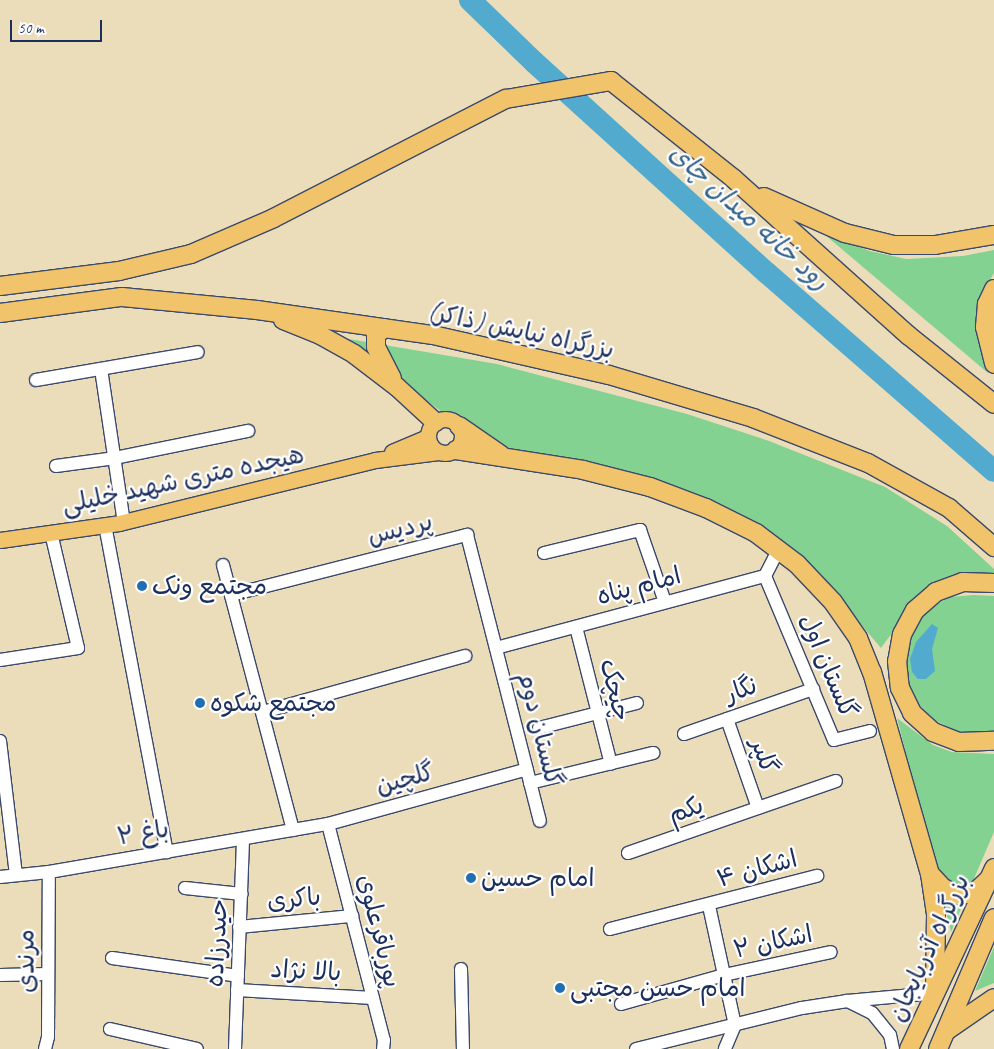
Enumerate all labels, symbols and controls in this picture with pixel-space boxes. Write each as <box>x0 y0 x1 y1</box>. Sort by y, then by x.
scale bar <box>12 10 105 42</box>
text: 50 m <box>18 19 44 38</box>
water label: رود خانه میدان چای <box>663 137 835 297</box>
street label: بزرگراه نیایش (ذاکر) <box>425 297 617 365</box>
street label: هیجده متری شهید خلیلی <box>59 440 307 520</box>
street label: پردیس <box>364 506 436 552</box>
street label: امام پناه <box>594 560 684 612</box>
place label: مجتمع ونک <box>152 571 267 601</box>
marker: مجتمع ونک <box>136 580 148 592</box>
street label: گلستان اول <box>793 609 863 723</box>
street label: چیچک <box>593 656 637 724</box>
street label: گلستان دوم <box>511 669 569 789</box>
street label: نگار <box>721 671 761 709</box>
place label: مجتمع شکوه <box>210 688 337 718</box>
marker: مجتمع شکوه <box>194 697 206 709</box>
street label: گلپر <box>744 734 784 778</box>
street label: گلچین <box>373 757 437 801</box>
street label: یکم <box>664 790 708 830</box>
street label: باغ ۲ <box>115 814 171 852</box>
street label: اشکان ۴ <box>713 844 801 894</box>
place label: امام حسین <box>481 863 595 893</box>
street label: بزرگراه آذربایجان <box>882 870 976 1026</box>
street label: پورباقرعلوی <box>350 871 408 991</box>
marker: امام حسین <box>465 872 477 884</box>
street label: باکری <box>266 882 322 916</box>
street label: حیدرزاده <box>200 898 234 988</box>
street label: اشکان ۲ <box>731 919 815 965</box>
street label: مرندی <box>11 929 41 993</box>
street label: بالا نژاد <box>270 954 342 988</box>
place label: امام حسن مجتبی <box>570 973 746 1003</box>
marker: امام حسن مجتبی <box>554 982 566 994</box>

